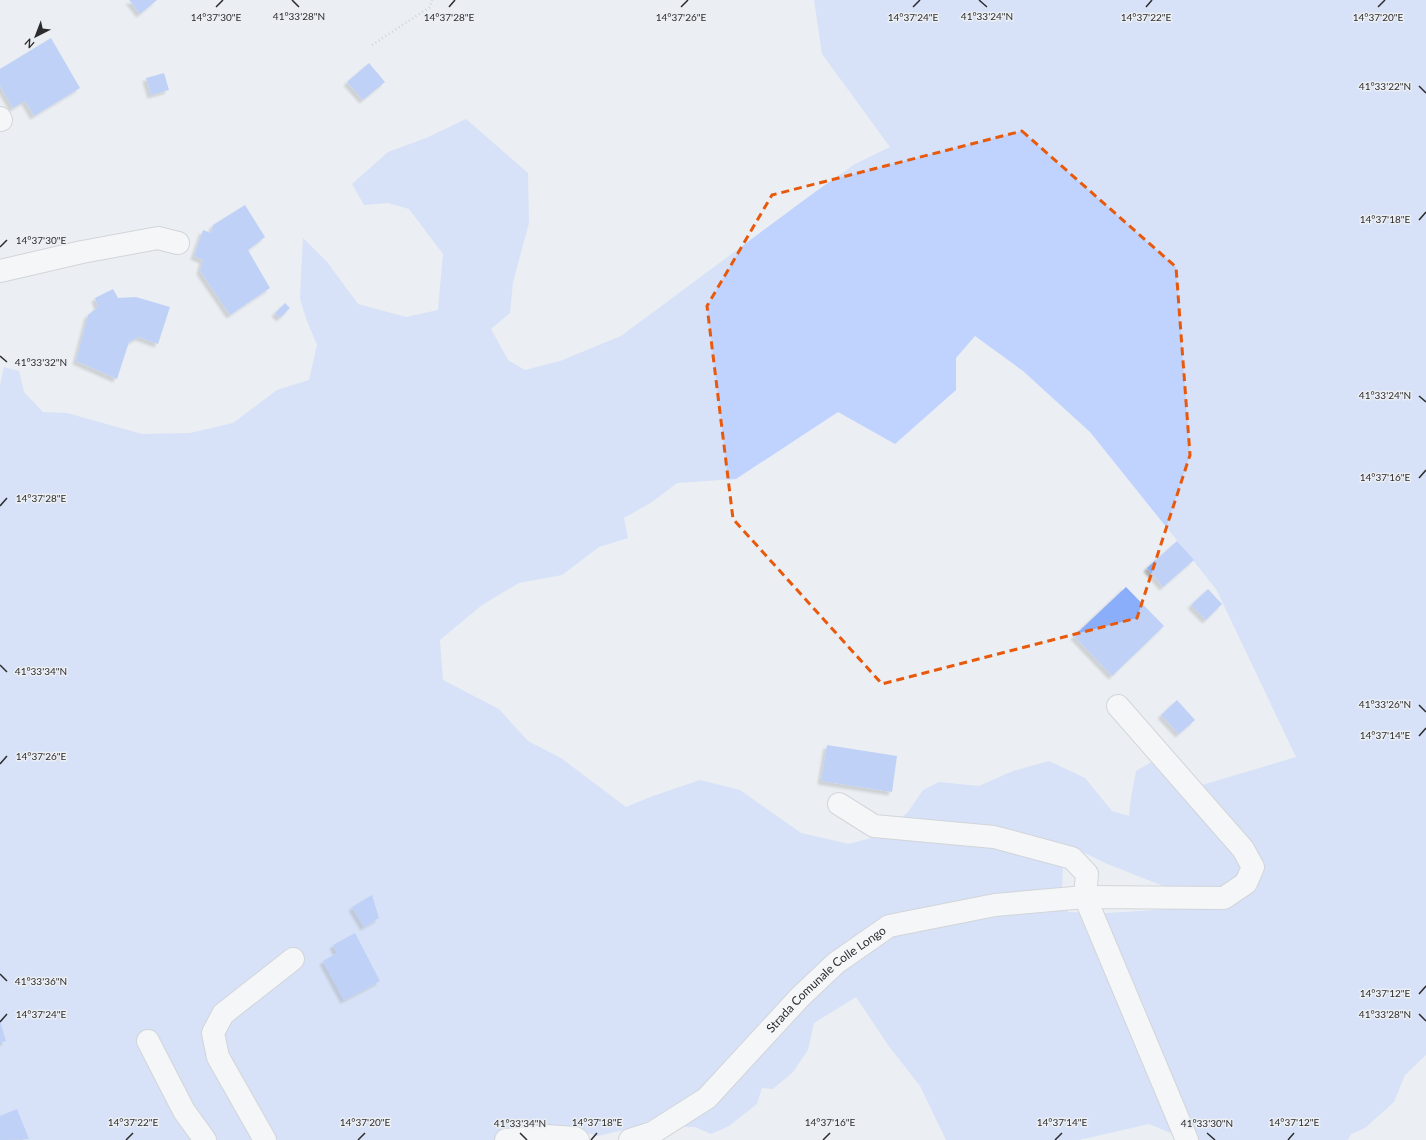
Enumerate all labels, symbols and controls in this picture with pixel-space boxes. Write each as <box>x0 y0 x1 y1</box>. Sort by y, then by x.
text: 41°33'28"N <box>273 10 325 22</box>
text: 41°33'24"N <box>961 10 1013 22</box>
text: 14°37'30"E <box>191 11 241 23</box>
text: 14°37'28"E <box>424 11 474 23</box>
text: 14°37'26"E <box>656 11 706 23</box>
text: 14°37'24"E <box>888 11 938 23</box>
text: 14°37'22"E <box>1121 11 1171 23</box>
text: 14°37'20"E <box>1353 11 1403 23</box>
north arrow <box>16 16 56 56</box>
text: N <box>21 36 36 51</box>
text: 41°33'22"N <box>1359 80 1411 92</box>
text: 14°37'18"E <box>1360 213 1410 225</box>
text: 14°37'30"E <box>16 234 66 246</box>
text: 41°33'32"N <box>15 356 67 368</box>
text: 41°33'24"N <box>1359 389 1411 401</box>
text: 14°37'16"E <box>1360 471 1410 483</box>
text: 14°37'28"E <box>16 492 66 504</box>
text: 41°33'34"N <box>15 665 67 677</box>
text: 41°33'26"N <box>1359 698 1411 710</box>
text: 14°37'14"E <box>1360 729 1410 741</box>
text: 14°37'26"E <box>16 750 66 762</box>
street label: Strada Comunale Colle Longo <box>763 922 889 1036</box>
text: 41°33'36"N <box>15 975 67 987</box>
text: 14°37'12"E <box>1360 987 1410 999</box>
text: 14°37'24"E <box>16 1008 66 1020</box>
text: 41°33'28"N <box>1359 1008 1411 1020</box>
text: 14°37'22"E <box>108 1116 158 1128</box>
text: 14°37'20"E <box>340 1116 390 1128</box>
text: 14°37'18"E <box>572 1116 622 1128</box>
text: 14°37'16"E <box>805 1116 855 1128</box>
text: 14°37'14"E <box>1037 1116 1087 1128</box>
text: 14°37'12"E <box>1269 1116 1319 1128</box>
text: 41°33'34"N <box>494 1117 546 1129</box>
text: 41°33'30"N <box>1181 1117 1233 1129</box>

